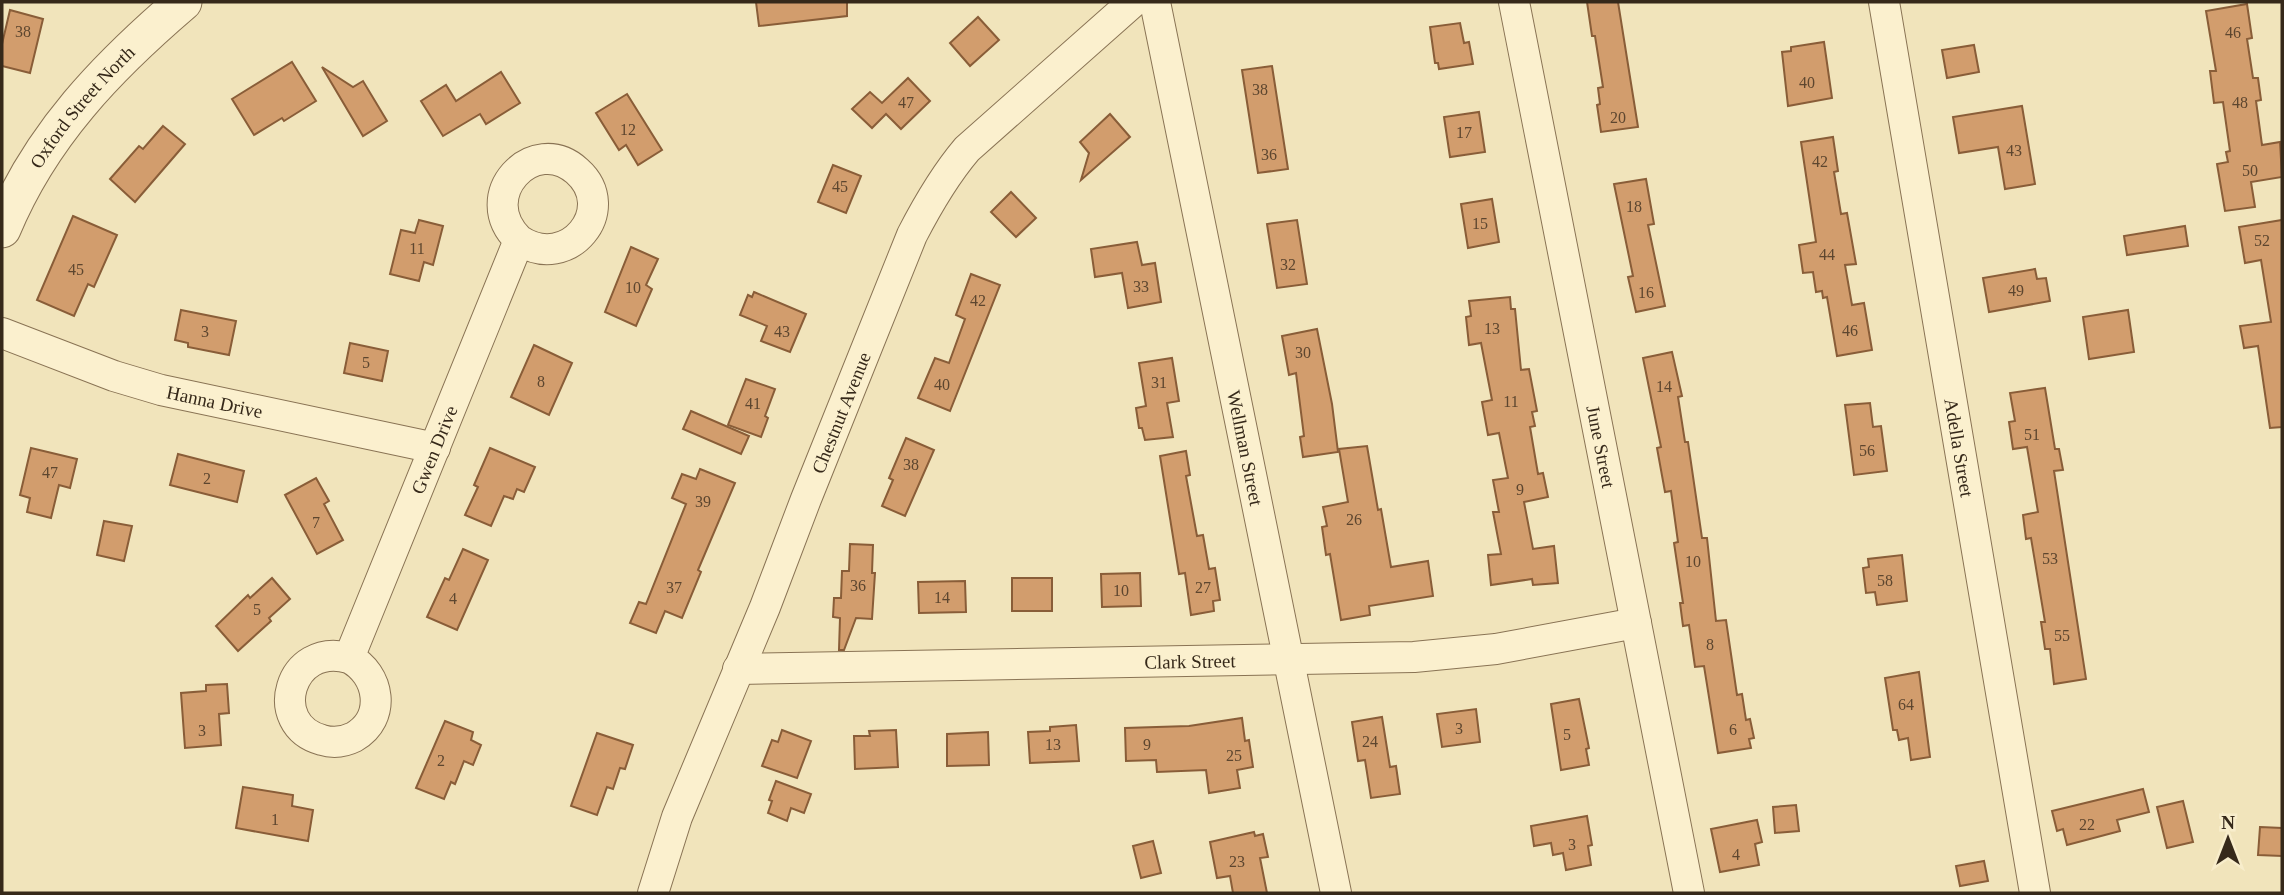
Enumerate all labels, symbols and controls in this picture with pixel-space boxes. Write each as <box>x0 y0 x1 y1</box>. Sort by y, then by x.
house number: 38 <box>15 23 31 40</box>
house number: 46 <box>2225 24 2241 41</box>
street label: Oxford Street North <box>25 41 139 172</box>
house number: 40 <box>1799 74 1815 91</box>
house number: 38 <box>1252 81 1268 98</box>
house number: 47 <box>898 94 914 111</box>
house number: 48 <box>2232 94 2248 111</box>
house number: 20 <box>1610 109 1626 126</box>
house number: 12 <box>620 121 636 138</box>
house number: 17 <box>1456 124 1472 141</box>
house number: 43 <box>2006 142 2022 159</box>
house number: 36 <box>1261 146 1277 163</box>
house number: 42 <box>1812 153 1828 170</box>
house number: 50 <box>2242 162 2258 179</box>
house number: 45 <box>832 178 848 195</box>
house number: 18 <box>1626 198 1642 215</box>
house number: 15 <box>1472 215 1488 232</box>
house number: 52 <box>2254 232 2270 249</box>
house number: 11 <box>409 240 425 257</box>
house number: 44 <box>1819 246 1835 263</box>
house number: 32 <box>1280 256 1296 273</box>
house number: 45 <box>68 261 84 278</box>
house number: 33 <box>1133 278 1149 295</box>
house number: 10 <box>625 279 641 296</box>
house number: 49 <box>2008 282 2024 299</box>
house number: 16 <box>1638 284 1654 301</box>
house number: 42 <box>970 292 986 309</box>
house number: 13 <box>1484 320 1500 337</box>
house number: 46 <box>1842 322 1858 339</box>
house number: 3 <box>201 323 209 340</box>
house number: 43 <box>774 323 790 340</box>
house number: 30 <box>1295 344 1311 361</box>
street label: Chestnut Avenue <box>807 349 874 476</box>
house number: 5 <box>362 354 370 371</box>
house number: 8 <box>537 373 545 390</box>
house number: 31 <box>1151 374 1167 391</box>
house number: 40 <box>934 376 950 393</box>
house number: 14 <box>1656 378 1672 395</box>
street label: Hanna Drive <box>165 381 265 422</box>
street label: Wellman Street <box>1224 388 1268 508</box>
house number: 11 <box>1503 393 1519 410</box>
house number: 41 <box>745 395 761 412</box>
street label: Adella Street <box>1941 397 1978 499</box>
street label: Gwen Drive <box>406 402 461 497</box>
street label: June Street <box>1583 403 1620 490</box>
house number: 51 <box>2024 426 2040 443</box>
house number: 56 <box>1859 442 1875 459</box>
house number: 38 <box>903 456 919 473</box>
house number: 47 <box>42 464 58 481</box>
house number: 2 <box>203 470 211 487</box>
house number: 9 <box>1516 481 1524 498</box>
house number: 39 <box>695 493 711 510</box>
house number: 26 <box>1346 511 1362 528</box>
house number: 7 <box>312 514 320 531</box>
house number: 53 <box>2042 550 2058 567</box>
house number: 10 <box>1685 553 1701 570</box>
house number: 58 <box>1877 572 1893 589</box>
house number: 36 <box>850 577 866 594</box>
house number: 37 <box>666 579 682 596</box>
house number: 27 <box>1195 579 1211 596</box>
house number: 10 <box>1113 582 1129 599</box>
house number: 14 <box>934 589 950 606</box>
house number: 4 <box>449 590 457 607</box>
house number: 5 <box>253 601 261 618</box>
house number: 55 <box>2054 627 2070 644</box>
house number: 8 <box>1706 636 1714 653</box>
street label: Clark Street <box>1144 650 1236 672</box>
house number: 64 <box>1898 696 1914 713</box>
house number: 3 <box>1455 720 1463 737</box>
house number: 6 <box>1729 721 1737 738</box>
house number: 3 <box>198 722 206 739</box>
house number: 5 <box>1563 726 1571 743</box>
house number: 24 <box>1362 733 1378 750</box>
house number: 13 <box>1045 736 1061 753</box>
house number: 9 <box>1143 736 1151 753</box>
house number: 25 <box>1226 747 1242 764</box>
house number: 2 <box>437 752 445 769</box>
north arrow <box>2193 804 2263 874</box>
house number: 1 <box>271 811 279 828</box>
text: N <box>2221 812 2235 833</box>
house number: 22 <box>2079 816 2095 833</box>
house number: 3 <box>1568 836 1576 853</box>
house number: 4 <box>1732 846 1740 863</box>
house number: 23 <box>1229 853 1245 870</box>

